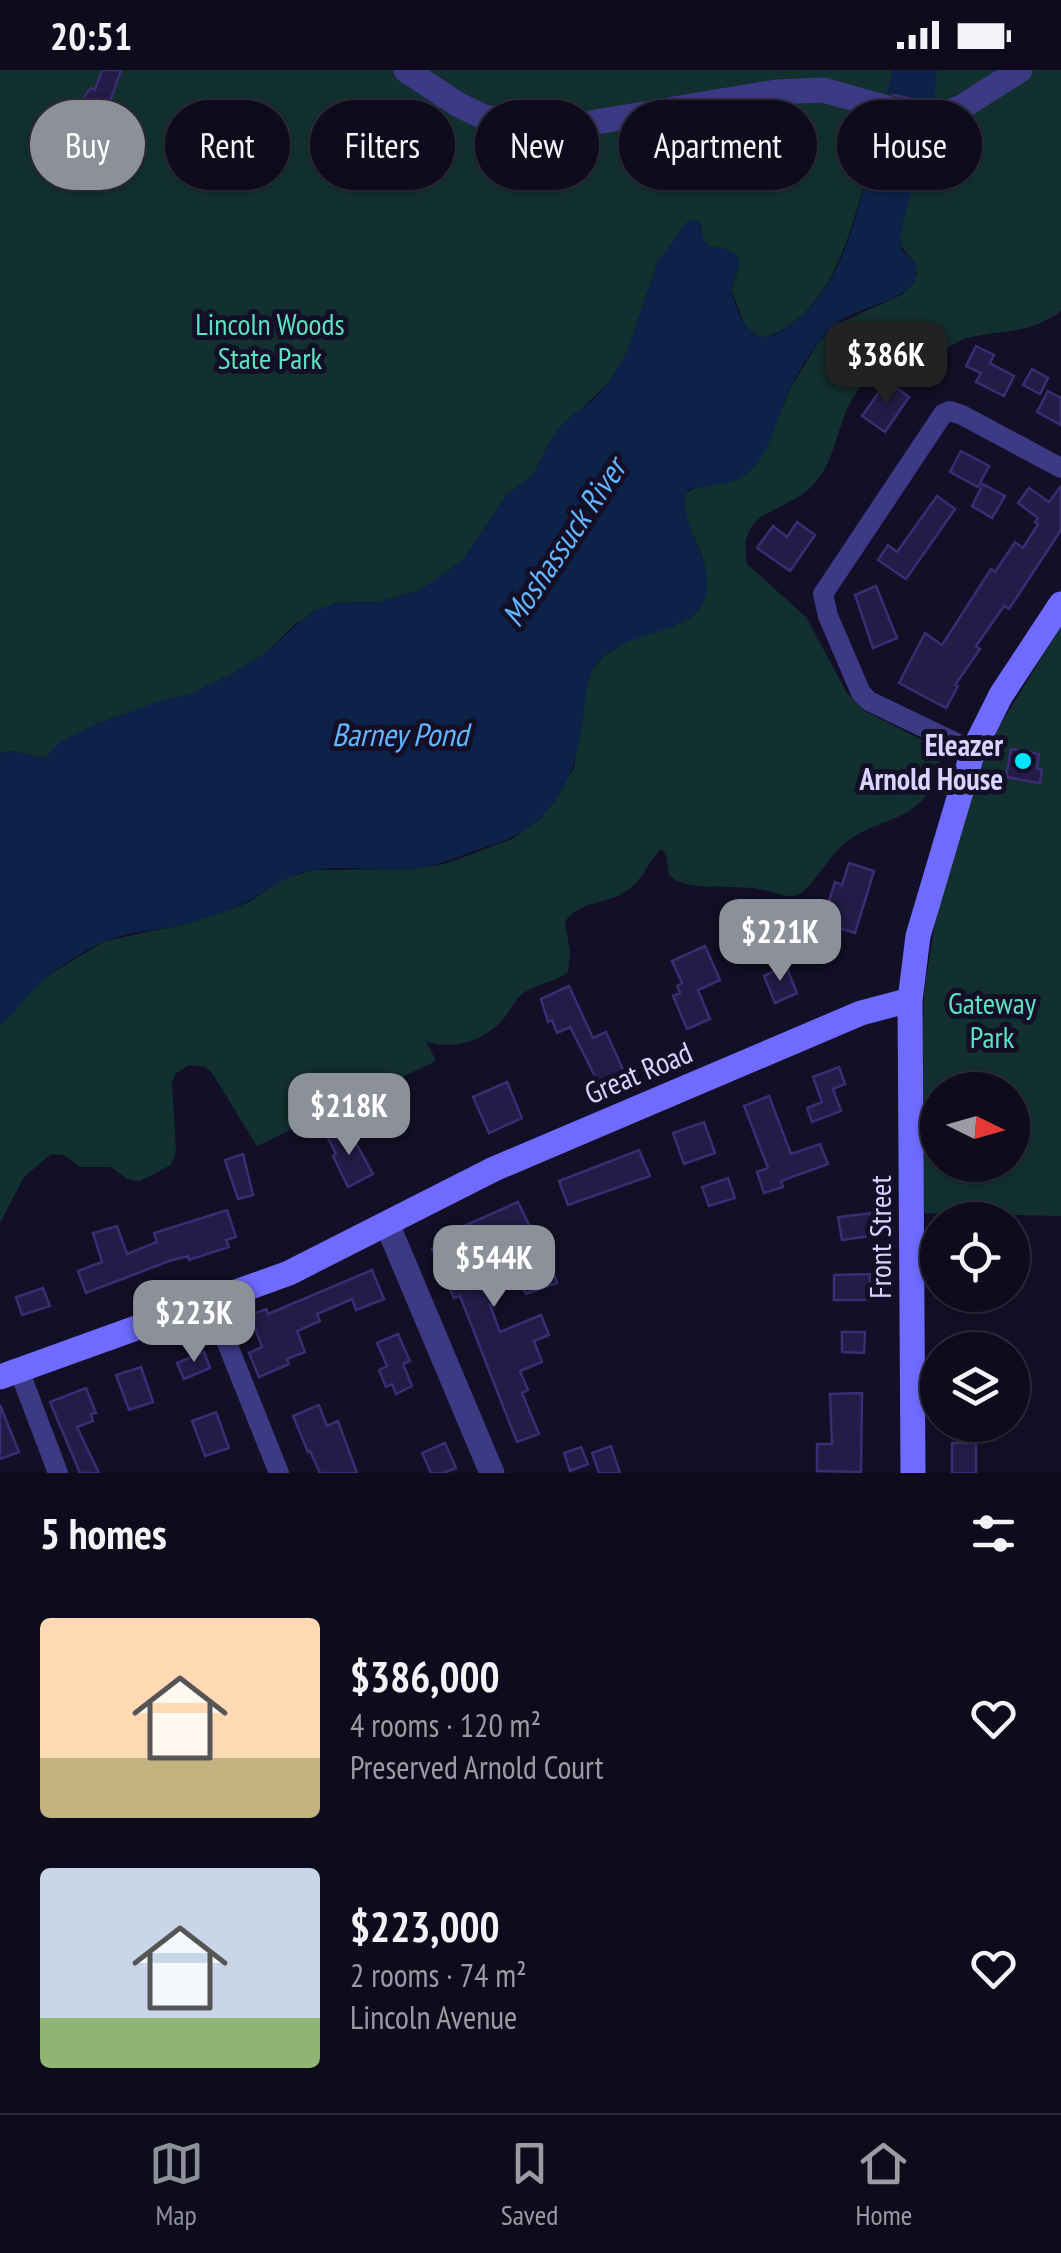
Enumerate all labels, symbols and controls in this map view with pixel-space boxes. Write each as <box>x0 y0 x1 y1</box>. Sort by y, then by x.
text: 20:51 <box>50 11 132 60</box>
chip: Buy <box>30 100 145 190</box>
chip: Rent <box>165 100 290 190</box>
chip: Filters <box>310 100 455 190</box>
chip: New <box>475 100 599 190</box>
chip: Apartment <box>619 100 817 190</box>
chip: House <box>837 100 982 190</box>
park label: Lincoln Woods State Park <box>195 304 345 377</box>
pin: $386K <box>816 322 956 407</box>
text: $386K <box>847 333 925 375</box>
water label: Moshassuck River <box>491 446 637 634</box>
water label: Barney Pond <box>332 713 472 755</box>
place label: Eleazer Arnold House <box>859 725 1003 798</box>
marker: Eleazer Arnold House <box>1012 750 1034 772</box>
pin: $221K <box>710 899 850 984</box>
text: $221K <box>741 910 819 952</box>
park label: Gateway Park <box>948 983 1037 1056</box>
street label: Great Road <box>578 1032 698 1112</box>
north arrow <box>920 1072 1030 1182</box>
map controls <box>920 1072 1030 1442</box>
pin: $218K <box>279 1073 419 1158</box>
text: $218K <box>310 1084 388 1126</box>
street label: Front Street <box>860 1175 899 1299</box>
button: locate <box>920 1202 1030 1312</box>
pin: $544K <box>424 1225 564 1310</box>
text: $544K <box>455 1236 533 1278</box>
pin: $223K <box>124 1280 264 1365</box>
text: $223K <box>155 1291 233 1333</box>
button: layers <box>920 1332 1030 1442</box>
text: 5 homes <box>40 1506 167 1561</box>
icon: filters <box>966 1506 1021 1561</box>
text: $386,000 <box>350 1649 500 1704</box>
icon: home <box>120 1658 240 1778</box>
icon: heart <box>966 1691 1021 1746</box>
text: 4 rooms · 120 m² <box>350 1704 541 1746</box>
text: Preserved Arnold Court <box>350 1746 603 1788</box>
text: $223,000 <box>350 1899 500 1954</box>
icon: home <box>120 1908 240 2028</box>
icon: heart <box>966 1941 1021 1996</box>
text: 2 rooms · 74 m² <box>350 1954 527 1996</box>
text: Lincoln Avenue <box>350 1996 517 2038</box>
tab: Map <box>149 2136 204 2233</box>
tab: Saved <box>501 2136 558 2233</box>
tab: Home <box>856 2136 912 2233</box>

